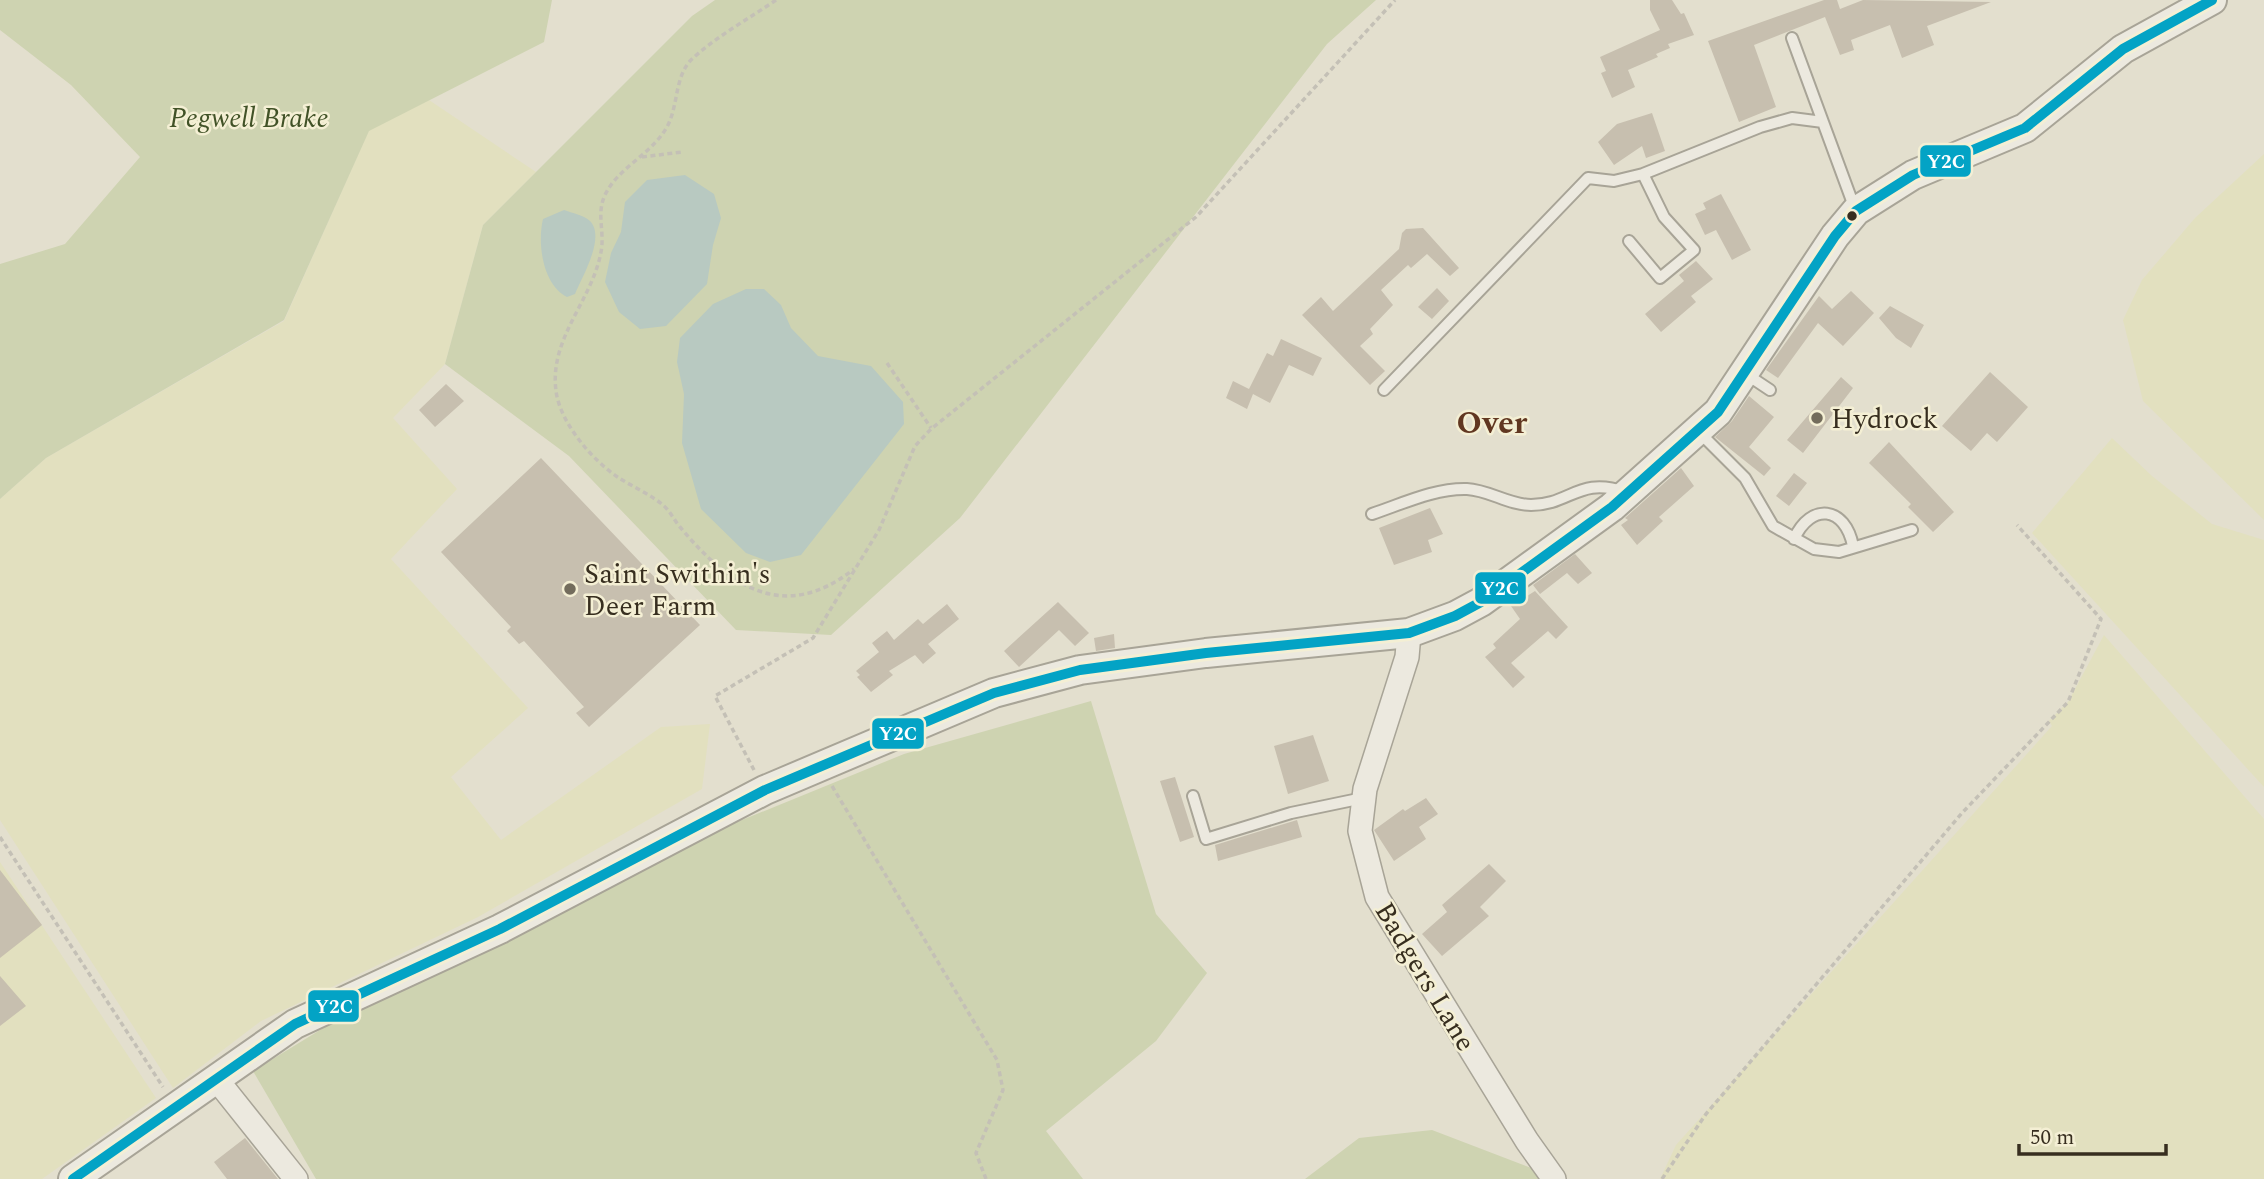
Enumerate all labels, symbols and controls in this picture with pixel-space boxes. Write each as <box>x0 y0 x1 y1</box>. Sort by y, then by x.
park label: Pegwell Brake <box>169 97 329 140</box>
line badge: Y2C <box>1919 144 1972 178</box>
text: Y2C <box>1927 148 1965 177</box>
unlabelled marker <box>1845 209 1859 223</box>
place label: Hydrock <box>1831 398 1938 441</box>
district label: Over <box>1457 399 1528 448</box>
marker: Hydrock <box>1809 410 1825 426</box>
place label: Saint Swithin's Deer Farm <box>584 553 771 628</box>
line badge: Y2C <box>1474 571 1527 605</box>
text: Y2C <box>1481 575 1519 604</box>
marker: Saint Swithin's Deer Farm <box>562 581 578 597</box>
line badge: Y2C <box>871 717 925 750</box>
text: Y2C <box>879 720 917 749</box>
street label: Badgers Lane <box>1363 894 1486 1060</box>
line badge: Y2C <box>307 989 360 1023</box>
text: Y2C <box>315 993 353 1022</box>
scale bar <box>2019 1112 2166 1156</box>
text: 50 m <box>2030 1122 2074 1154</box>

